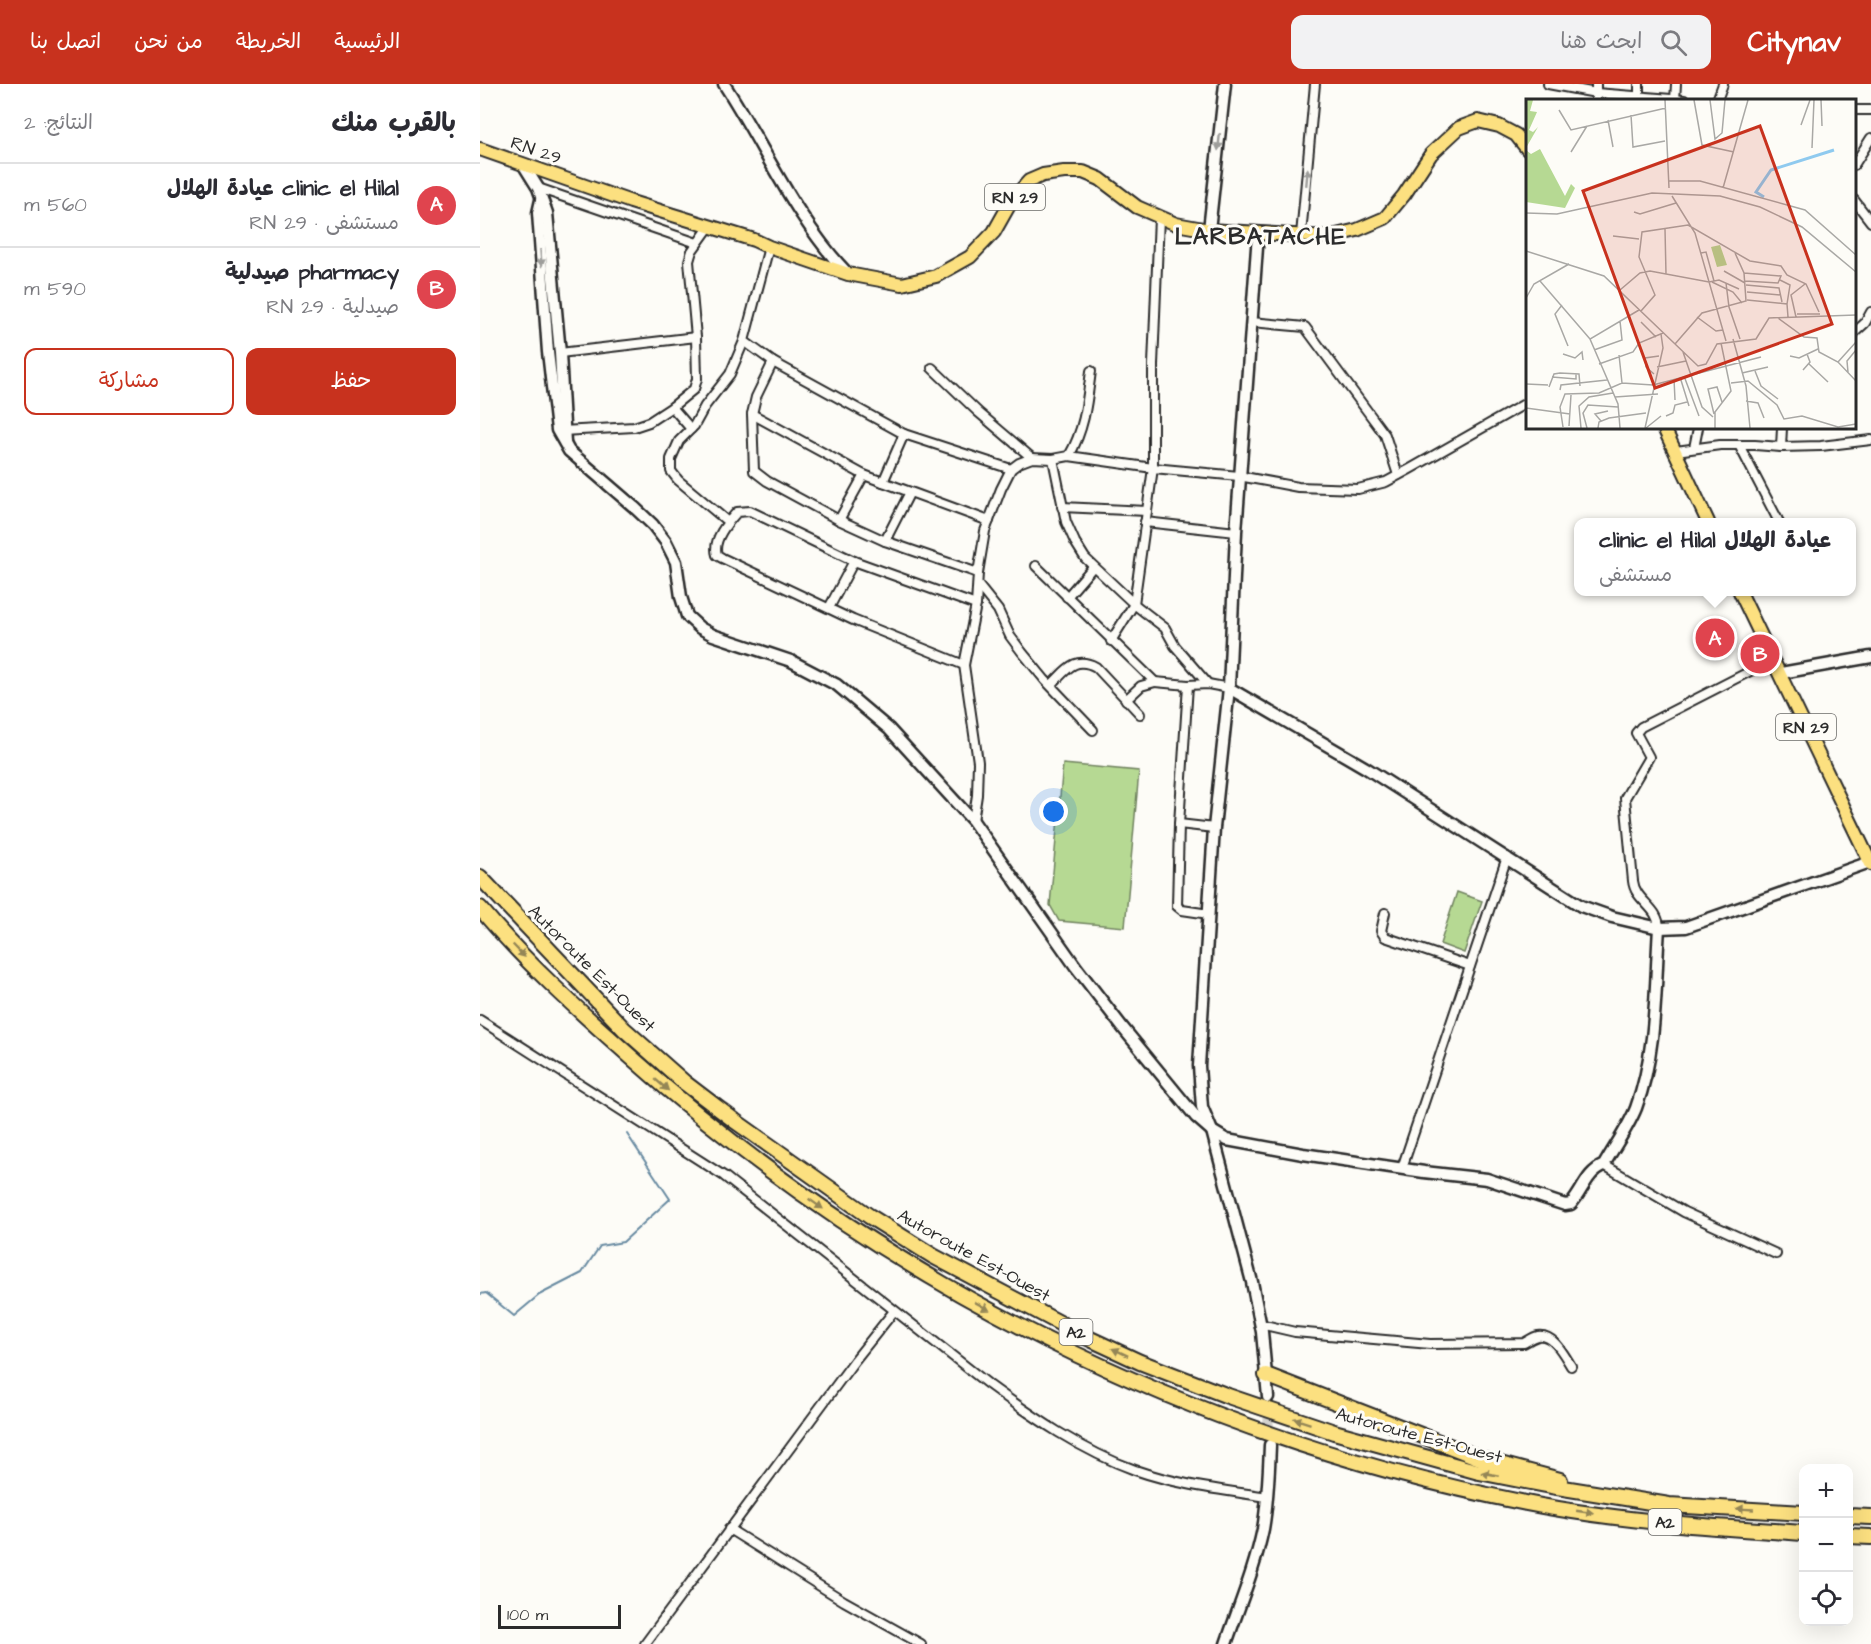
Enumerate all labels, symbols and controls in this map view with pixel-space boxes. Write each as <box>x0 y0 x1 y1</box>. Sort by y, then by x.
search box <box>1291 15 1711 69</box>
text: Citynav <box>1747 23 1841 62</box>
text: ابحث هنا <box>1560 26 1642 57</box>
icon: search <box>1657 26 1690 59</box>
text: اتصل بنا <box>30 27 101 56</box>
text: من نحن <box>134 27 203 56</box>
text: الخريطة <box>236 27 301 56</box>
text: الرئيسية <box>334 27 400 56</box>
inset map <box>1526 99 1856 429</box>
text: بالقرب منك <box>332 105 456 141</box>
text: النتائج: 2 <box>24 109 93 137</box>
street label: RN 29 <box>507 130 564 171</box>
one-way arrow <box>1214 133 1224 152</box>
one-way arrow <box>1302 168 1312 187</box>
text: clinic el Hilal عيادة الهلال <box>167 173 399 204</box>
road number: RN 29 <box>985 184 1045 210</box>
text: 560 m <box>24 191 87 219</box>
text: A <box>430 191 443 219</box>
text: مستشفى · RN 29 <box>249 209 399 237</box>
district label: LARBATACHE <box>1175 220 1347 254</box>
one-way arrow <box>536 249 546 268</box>
text: pharmacy صيدلية <box>225 257 399 288</box>
text: 590 m <box>24 275 86 303</box>
text: B <box>429 275 444 303</box>
text: صيدلية · RN 29 <box>266 293 399 321</box>
button: مشاركة <box>24 348 234 415</box>
button: حفظ <box>246 348 456 415</box>
popup <box>1574 518 1856 596</box>
text: clinic el Hilal عيادة الهلال <box>1599 525 1831 556</box>
text: مستشفى <box>1599 561 1672 589</box>
pin: A <box>1696 616 1734 660</box>
pin: B <box>1740 632 1780 676</box>
road number: RN 29 <box>1776 714 1836 740</box>
your location <box>1039 797 1068 826</box>
street label: Autoroute Est-Ouest <box>522 899 662 1038</box>
one-way arrow <box>512 944 526 958</box>
one-way arrow <box>654 1078 669 1091</box>
one-way arrow <box>808 1198 824 1209</box>
street label: Autoroute Est-Ouest <box>893 1203 1055 1308</box>
one-way arrow <box>974 1301 991 1311</box>
road number: A2 <box>1060 1319 1092 1345</box>
one-way arrow <box>1111 1347 1129 1357</box>
street label: Autoroute Est-Ouest <box>1333 1401 1506 1470</box>
one-way arrow <box>1293 1416 1311 1426</box>
map controls <box>1799 1464 1853 1626</box>
button: + <box>1799 1464 1853 1518</box>
one-way arrow <box>1480 1469 1499 1478</box>
one-way arrow <box>1736 1505 1755 1514</box>
one-way arrow <box>1576 1508 1595 1517</box>
road number: A2 <box>1648 1509 1682 1535</box>
button: − <box>1799 1518 1853 1572</box>
button: locate <box>1799 1572 1853 1626</box>
scale bar <box>498 1602 621 1630</box>
text: 100 m <box>507 1604 548 1626</box>

